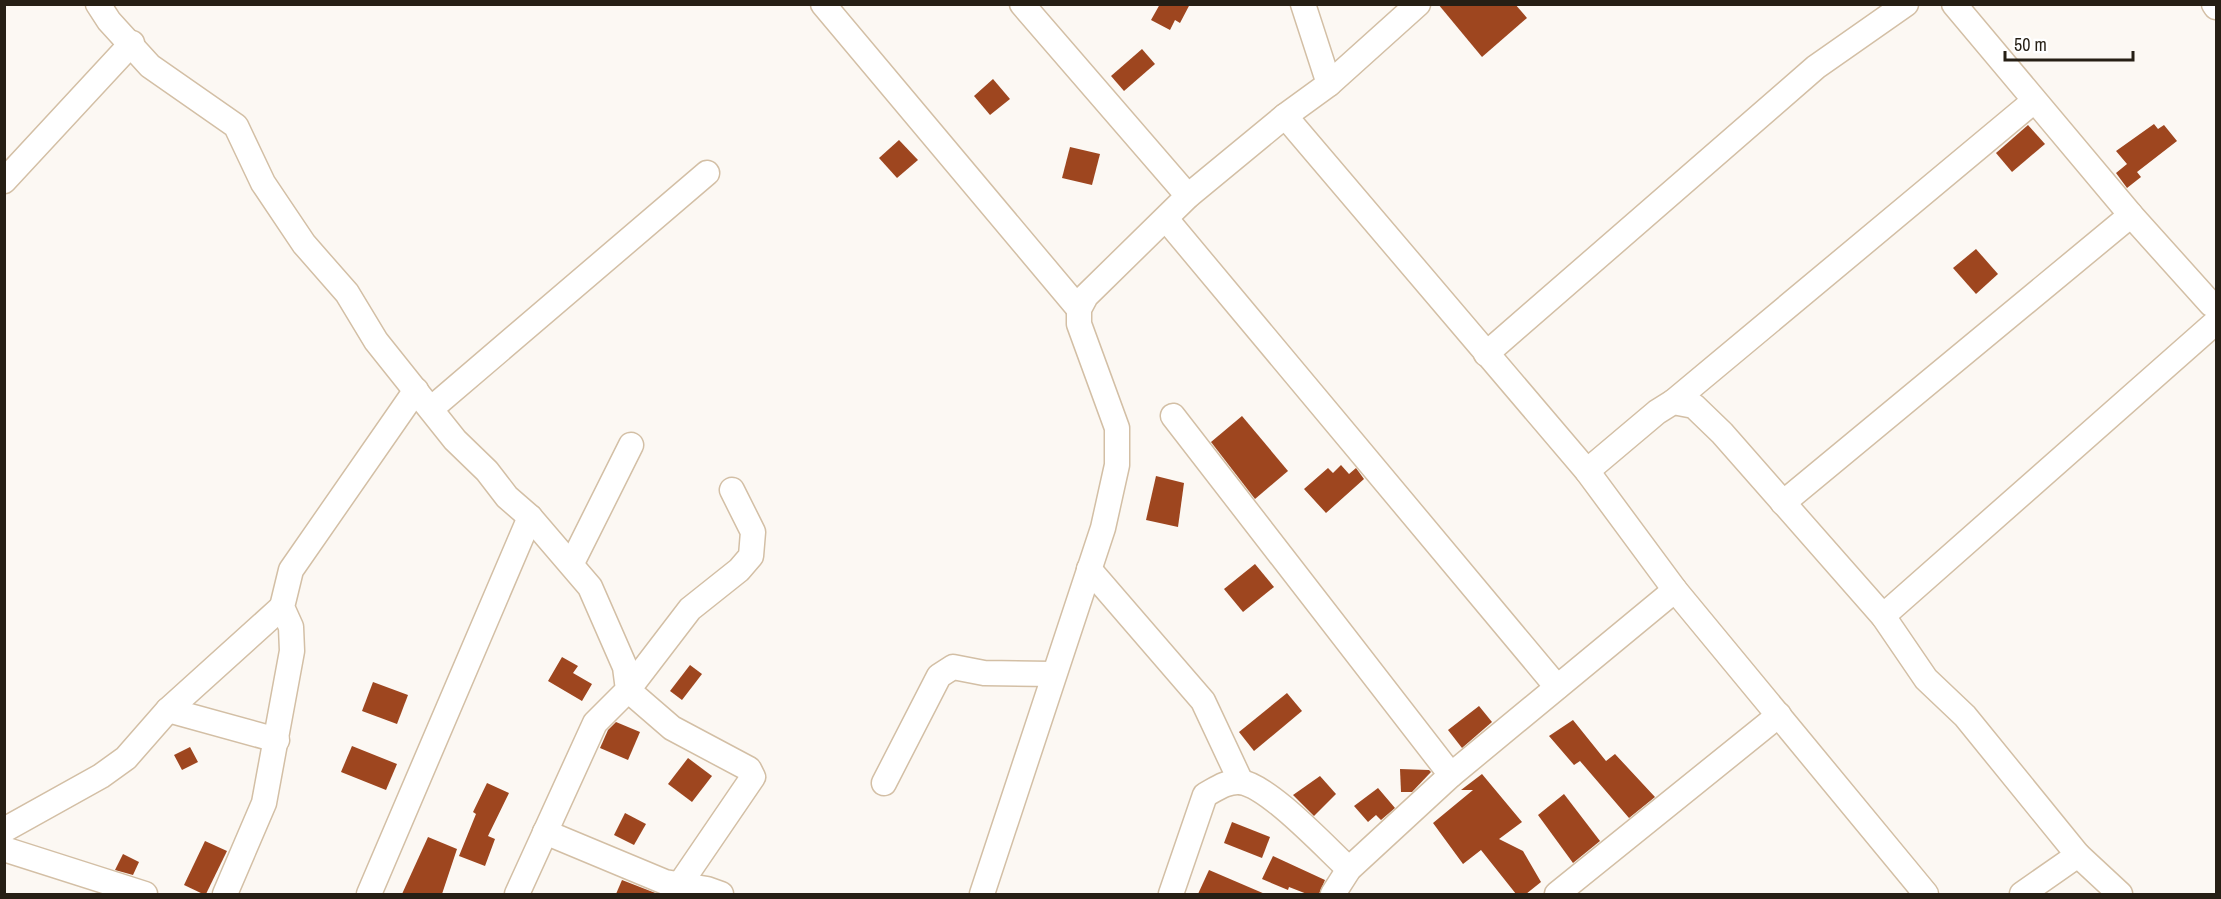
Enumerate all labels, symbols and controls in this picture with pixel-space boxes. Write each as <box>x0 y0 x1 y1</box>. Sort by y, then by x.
scale bar <box>2005 24 2132 62</box>
text: 50 m <box>2014 32 2047 57</box>

